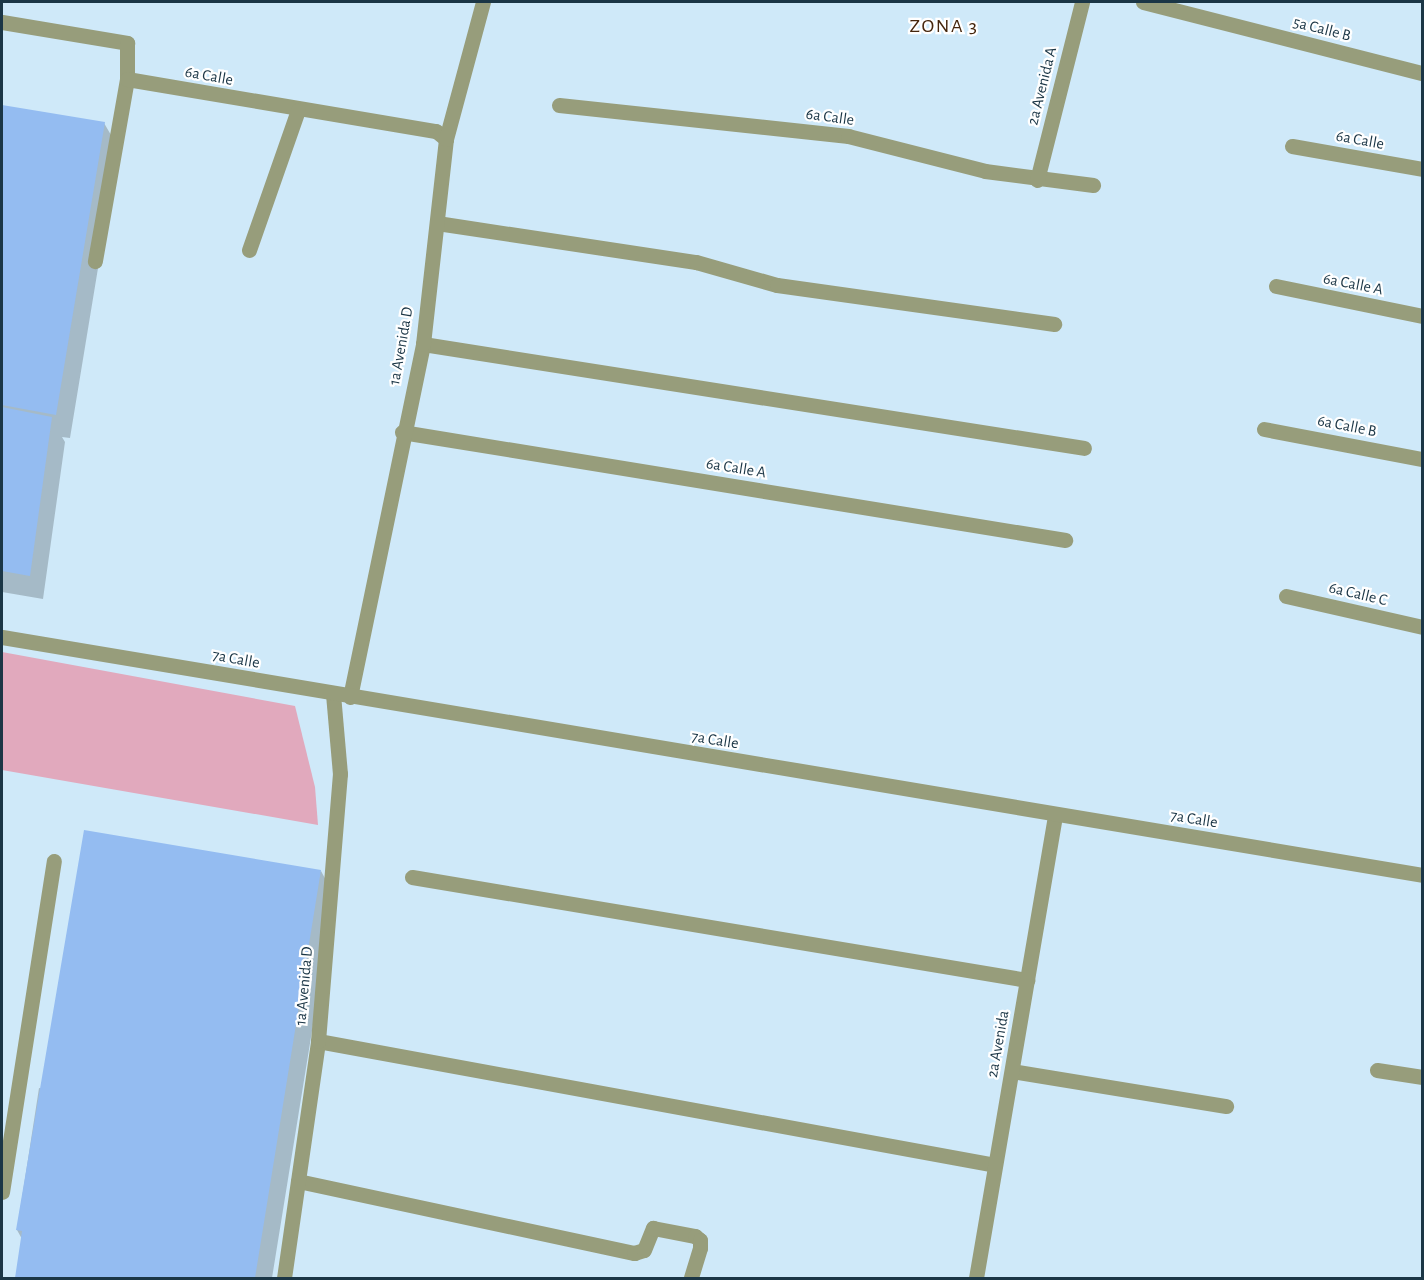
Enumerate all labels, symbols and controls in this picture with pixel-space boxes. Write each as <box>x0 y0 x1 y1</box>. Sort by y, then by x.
street label: 5a Calle B <box>1291 13 1353 45</box>
district label: ZONA 3 <box>909 14 979 38</box>
street label: 2a Avenida A <box>1023 45 1061 127</box>
street label: 6a Calle <box>183 62 235 90</box>
street label: 6a Calle <box>805 104 855 130</box>
street label: 6a Calle <box>1334 126 1386 154</box>
street label: 6a Calle A <box>1322 269 1384 299</box>
street label: 1a Avenida D <box>385 305 417 387</box>
street label: 6a Calle B <box>1316 411 1378 441</box>
street label: 6a Calle A <box>705 454 767 482</box>
street label: 6a Calle C <box>1327 578 1389 610</box>
street label: 7a Calle <box>211 645 261 673</box>
street label: 7a Calle <box>690 727 740 753</box>
street label: 7a Calle <box>1169 806 1219 832</box>
street label: 1a Avenida D <box>291 946 317 1026</box>
street label: 2a Avenida <box>983 1009 1013 1079</box>

